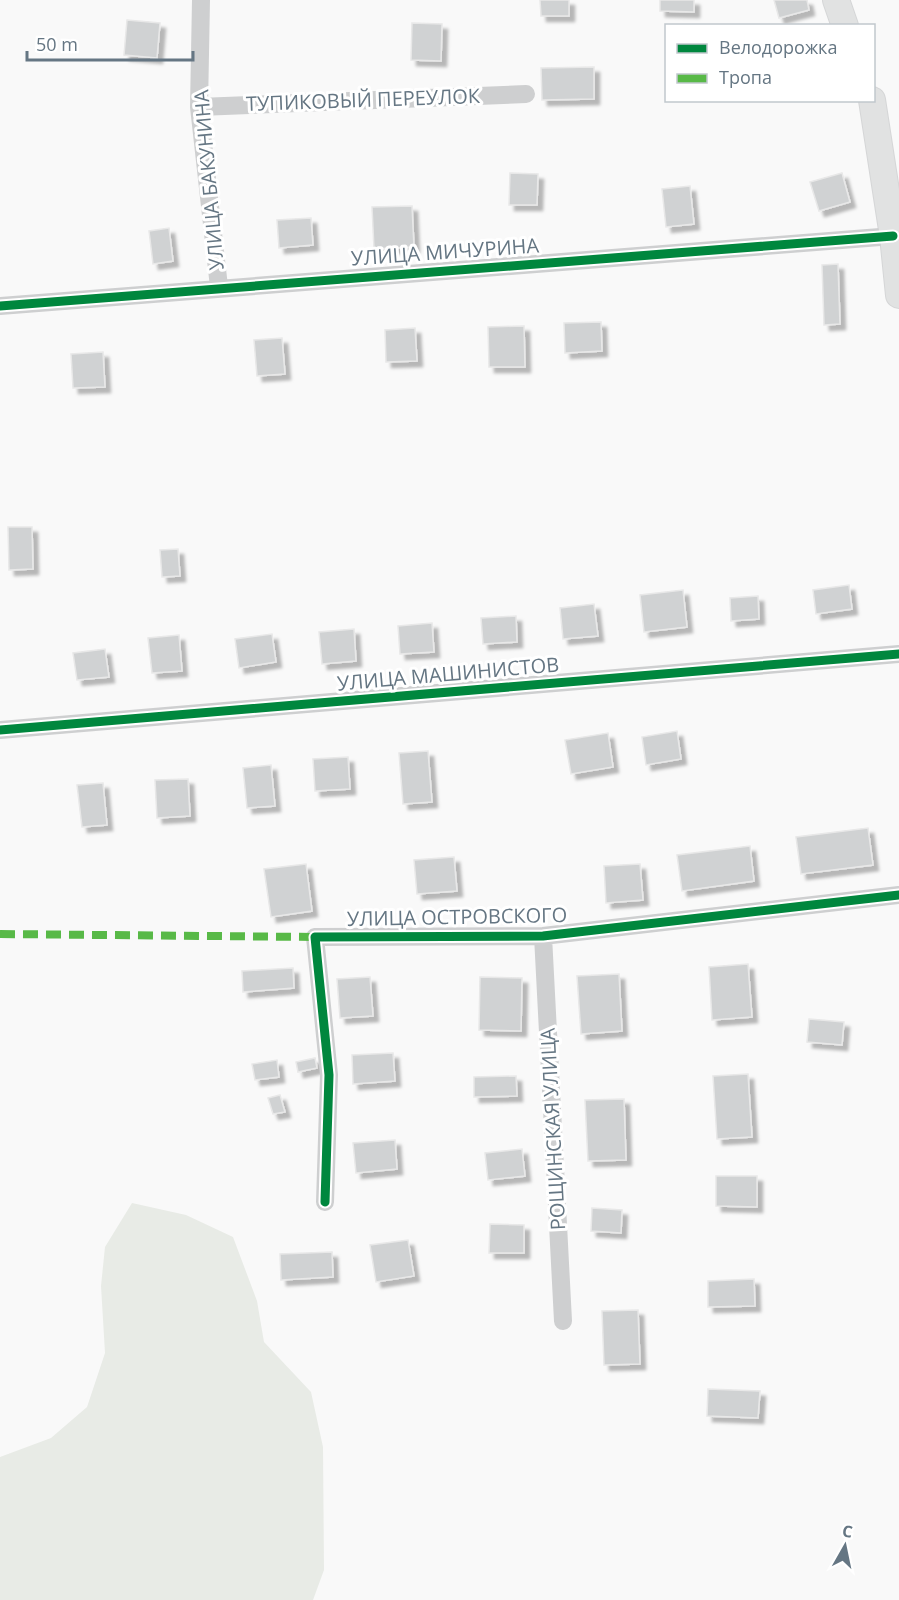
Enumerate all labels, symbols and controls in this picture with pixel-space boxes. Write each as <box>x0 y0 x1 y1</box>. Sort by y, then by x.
scale bar <box>27 24 194 62</box>
legend <box>665 24 875 102</box>
text: 50 m <box>36 32 78 56</box>
text: Велодорожка <box>719 35 837 59</box>
text: Тропа <box>719 65 772 89</box>
street label: ТУПИКОВЫЙ ПЕРЕУЛОК <box>246 82 481 117</box>
street label: УЛИЦА БАКУНИНА <box>187 88 230 271</box>
street label: УЛИЦА МИЧУРИНА <box>350 231 540 272</box>
street label: УЛИЦА МАШИНИСТОВ <box>336 650 560 697</box>
street label: УЛИЦА ОСТРОВСКОГО <box>347 901 567 932</box>
street label: РОЩИНСКАЯ УЛИЦА <box>534 1027 571 1231</box>
north arrow <box>815 1516 875 1576</box>
text: С <box>841 1520 854 1543</box>

